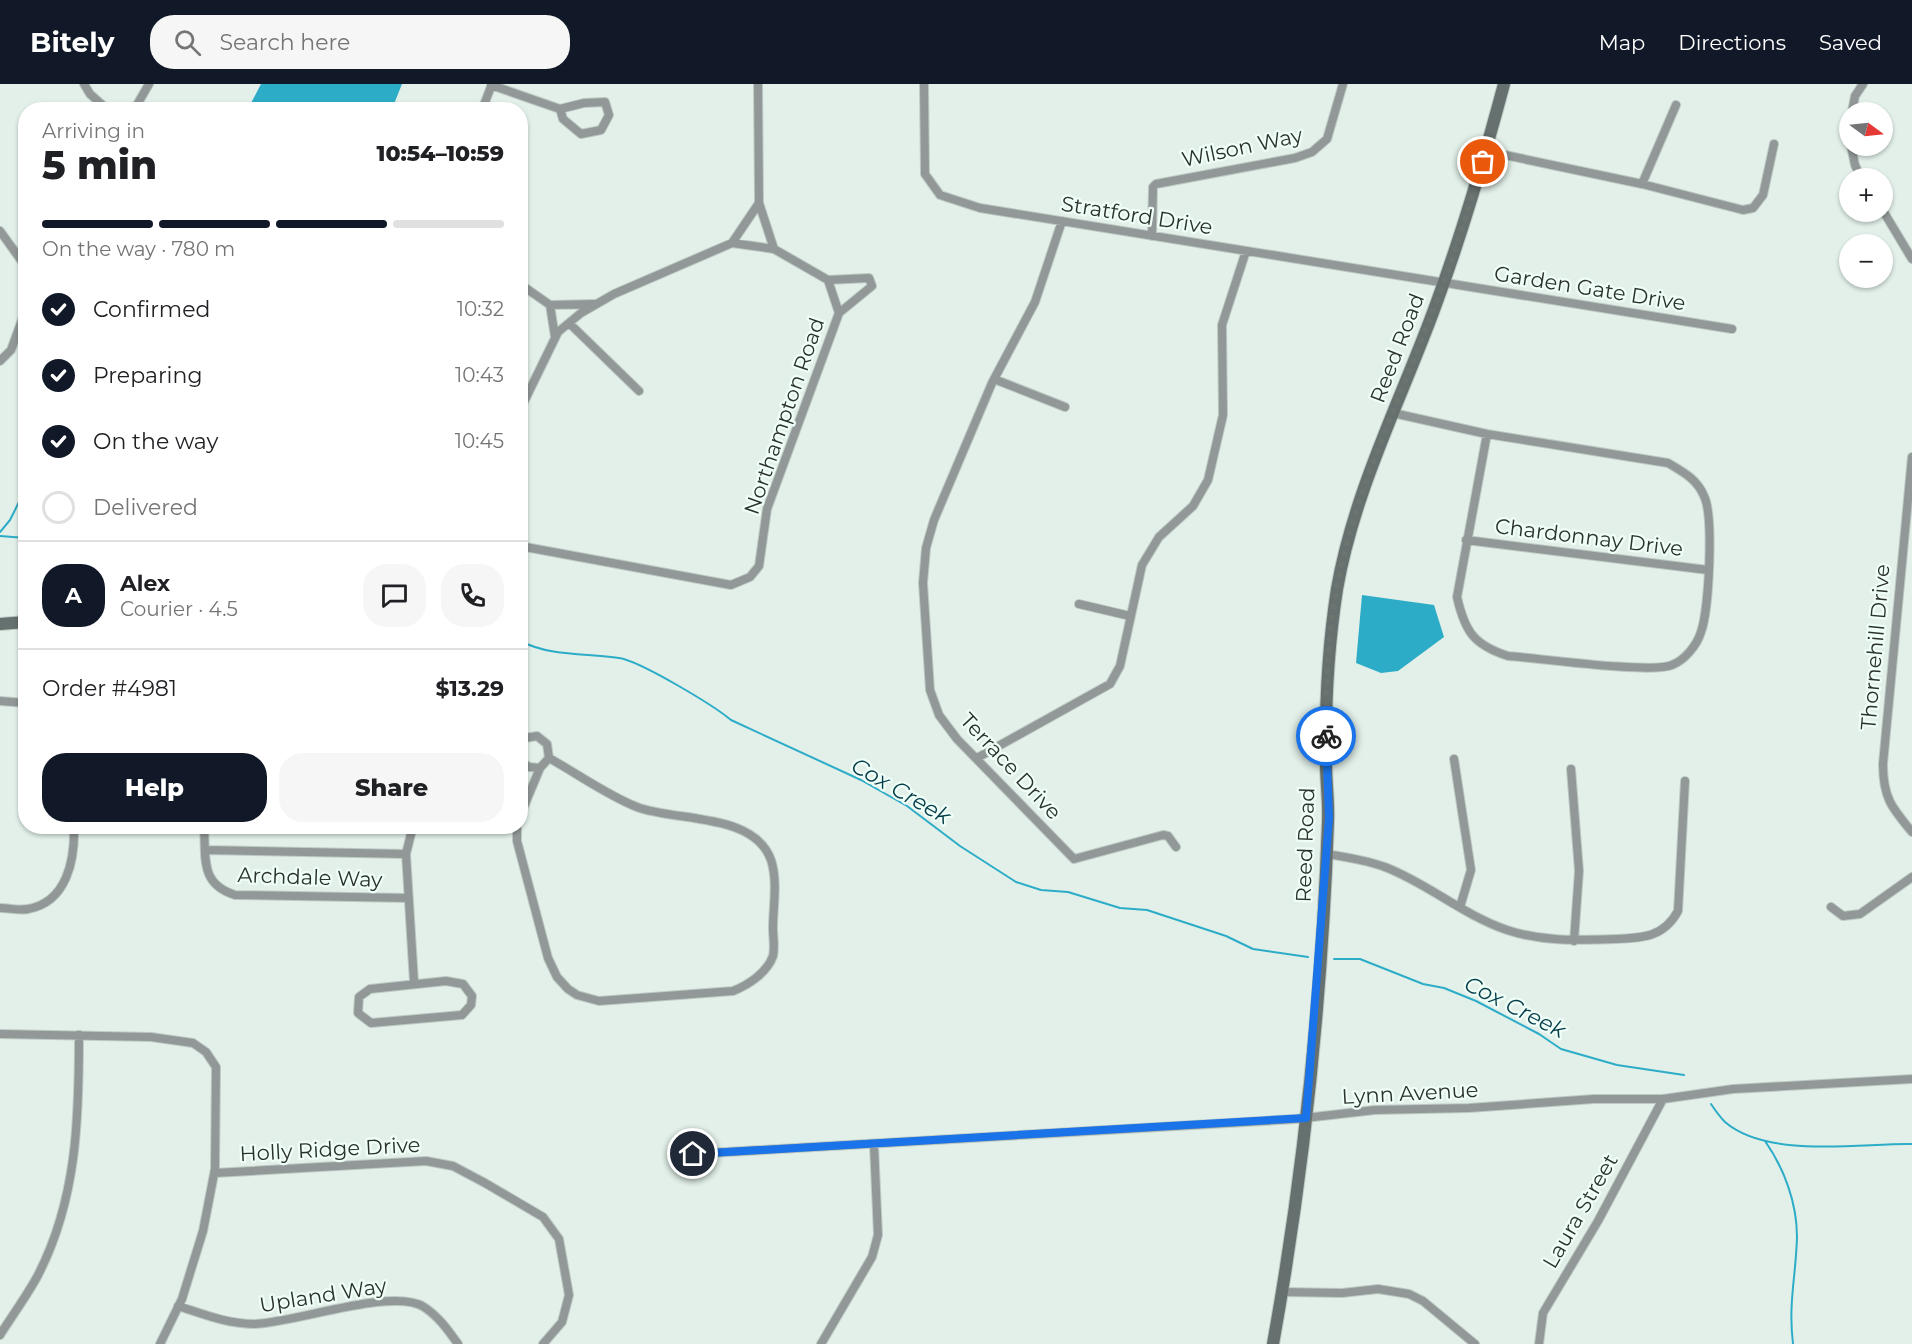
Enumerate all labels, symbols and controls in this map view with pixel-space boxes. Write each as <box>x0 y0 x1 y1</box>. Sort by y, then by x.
search box <box>150 15 570 69</box>
text: Bitely <box>30 25 114 59</box>
icon: search <box>171 26 204 59</box>
text: Search here <box>219 29 350 56</box>
text: Map <box>1599 30 1645 55</box>
text: Directions <box>1678 30 1786 55</box>
text: Saved <box>1819 30 1882 55</box>
north arrow <box>1839 102 1893 156</box>
map controls <box>1839 102 1893 288</box>
text: Arriving in <box>42 119 145 143</box>
street label: Wilson Way <box>1179 122 1305 172</box>
pin <box>1457 136 1508 187</box>
text: 10:54–10:59 <box>376 140 504 167</box>
text: 5 min <box>42 141 157 189</box>
icon: bag <box>1466 145 1499 178</box>
button: + <box>1839 168 1893 222</box>
street label: Stratford Drive <box>1060 191 1214 239</box>
button: − <box>1839 234 1893 288</box>
text: On the way · 780 m <box>42 237 235 261</box>
street label: Garden Gate Drive <box>1493 261 1687 315</box>
street label: Reed Road <box>1365 290 1429 406</box>
icon: check <box>42 293 75 326</box>
text: Confirmed <box>93 296 210 323</box>
text: 10:32 <box>457 297 504 321</box>
street label: Northampton Road <box>739 314 829 518</box>
icon: check <box>42 359 75 392</box>
text: Preparing <box>93 362 202 389</box>
text: 10:43 <box>455 363 504 387</box>
icon: check <box>42 425 75 458</box>
text: On the way <box>93 428 218 455</box>
text: 10:45 <box>455 429 504 453</box>
text: Delivered <box>93 494 198 521</box>
street label: Chardonnay Drive <box>1494 513 1684 561</box>
street label: Thornehill Drive <box>1855 563 1895 731</box>
button: chat <box>363 564 426 627</box>
button: phone <box>441 564 504 627</box>
text: Alex <box>120 570 170 597</box>
text: A <box>65 582 82 609</box>
text: Courier · 4.5 <box>120 597 238 621</box>
text: Order #4981 <box>42 675 177 702</box>
text: $13.29 <box>436 675 504 702</box>
courier <box>1296 706 1356 766</box>
street label: Terrace Drive <box>955 708 1067 824</box>
icon: bike <box>1310 720 1343 753</box>
water label: Cox Creek <box>847 752 956 831</box>
button: Help <box>42 753 267 822</box>
button: Share <box>279 753 504 822</box>
street label: Reed Road <box>1290 787 1320 903</box>
street label: Archdale Way <box>237 862 384 892</box>
water label: Cox Creek <box>1460 970 1571 1044</box>
street label: Lynn Avenue <box>1341 1077 1479 1109</box>
pin <box>667 1128 718 1179</box>
street label: Holly Ridge Drive <box>239 1132 421 1166</box>
icon: home <box>676 1137 709 1170</box>
street label: Laura Street <box>1537 1149 1623 1273</box>
street label: Upland Way <box>258 1273 389 1317</box>

